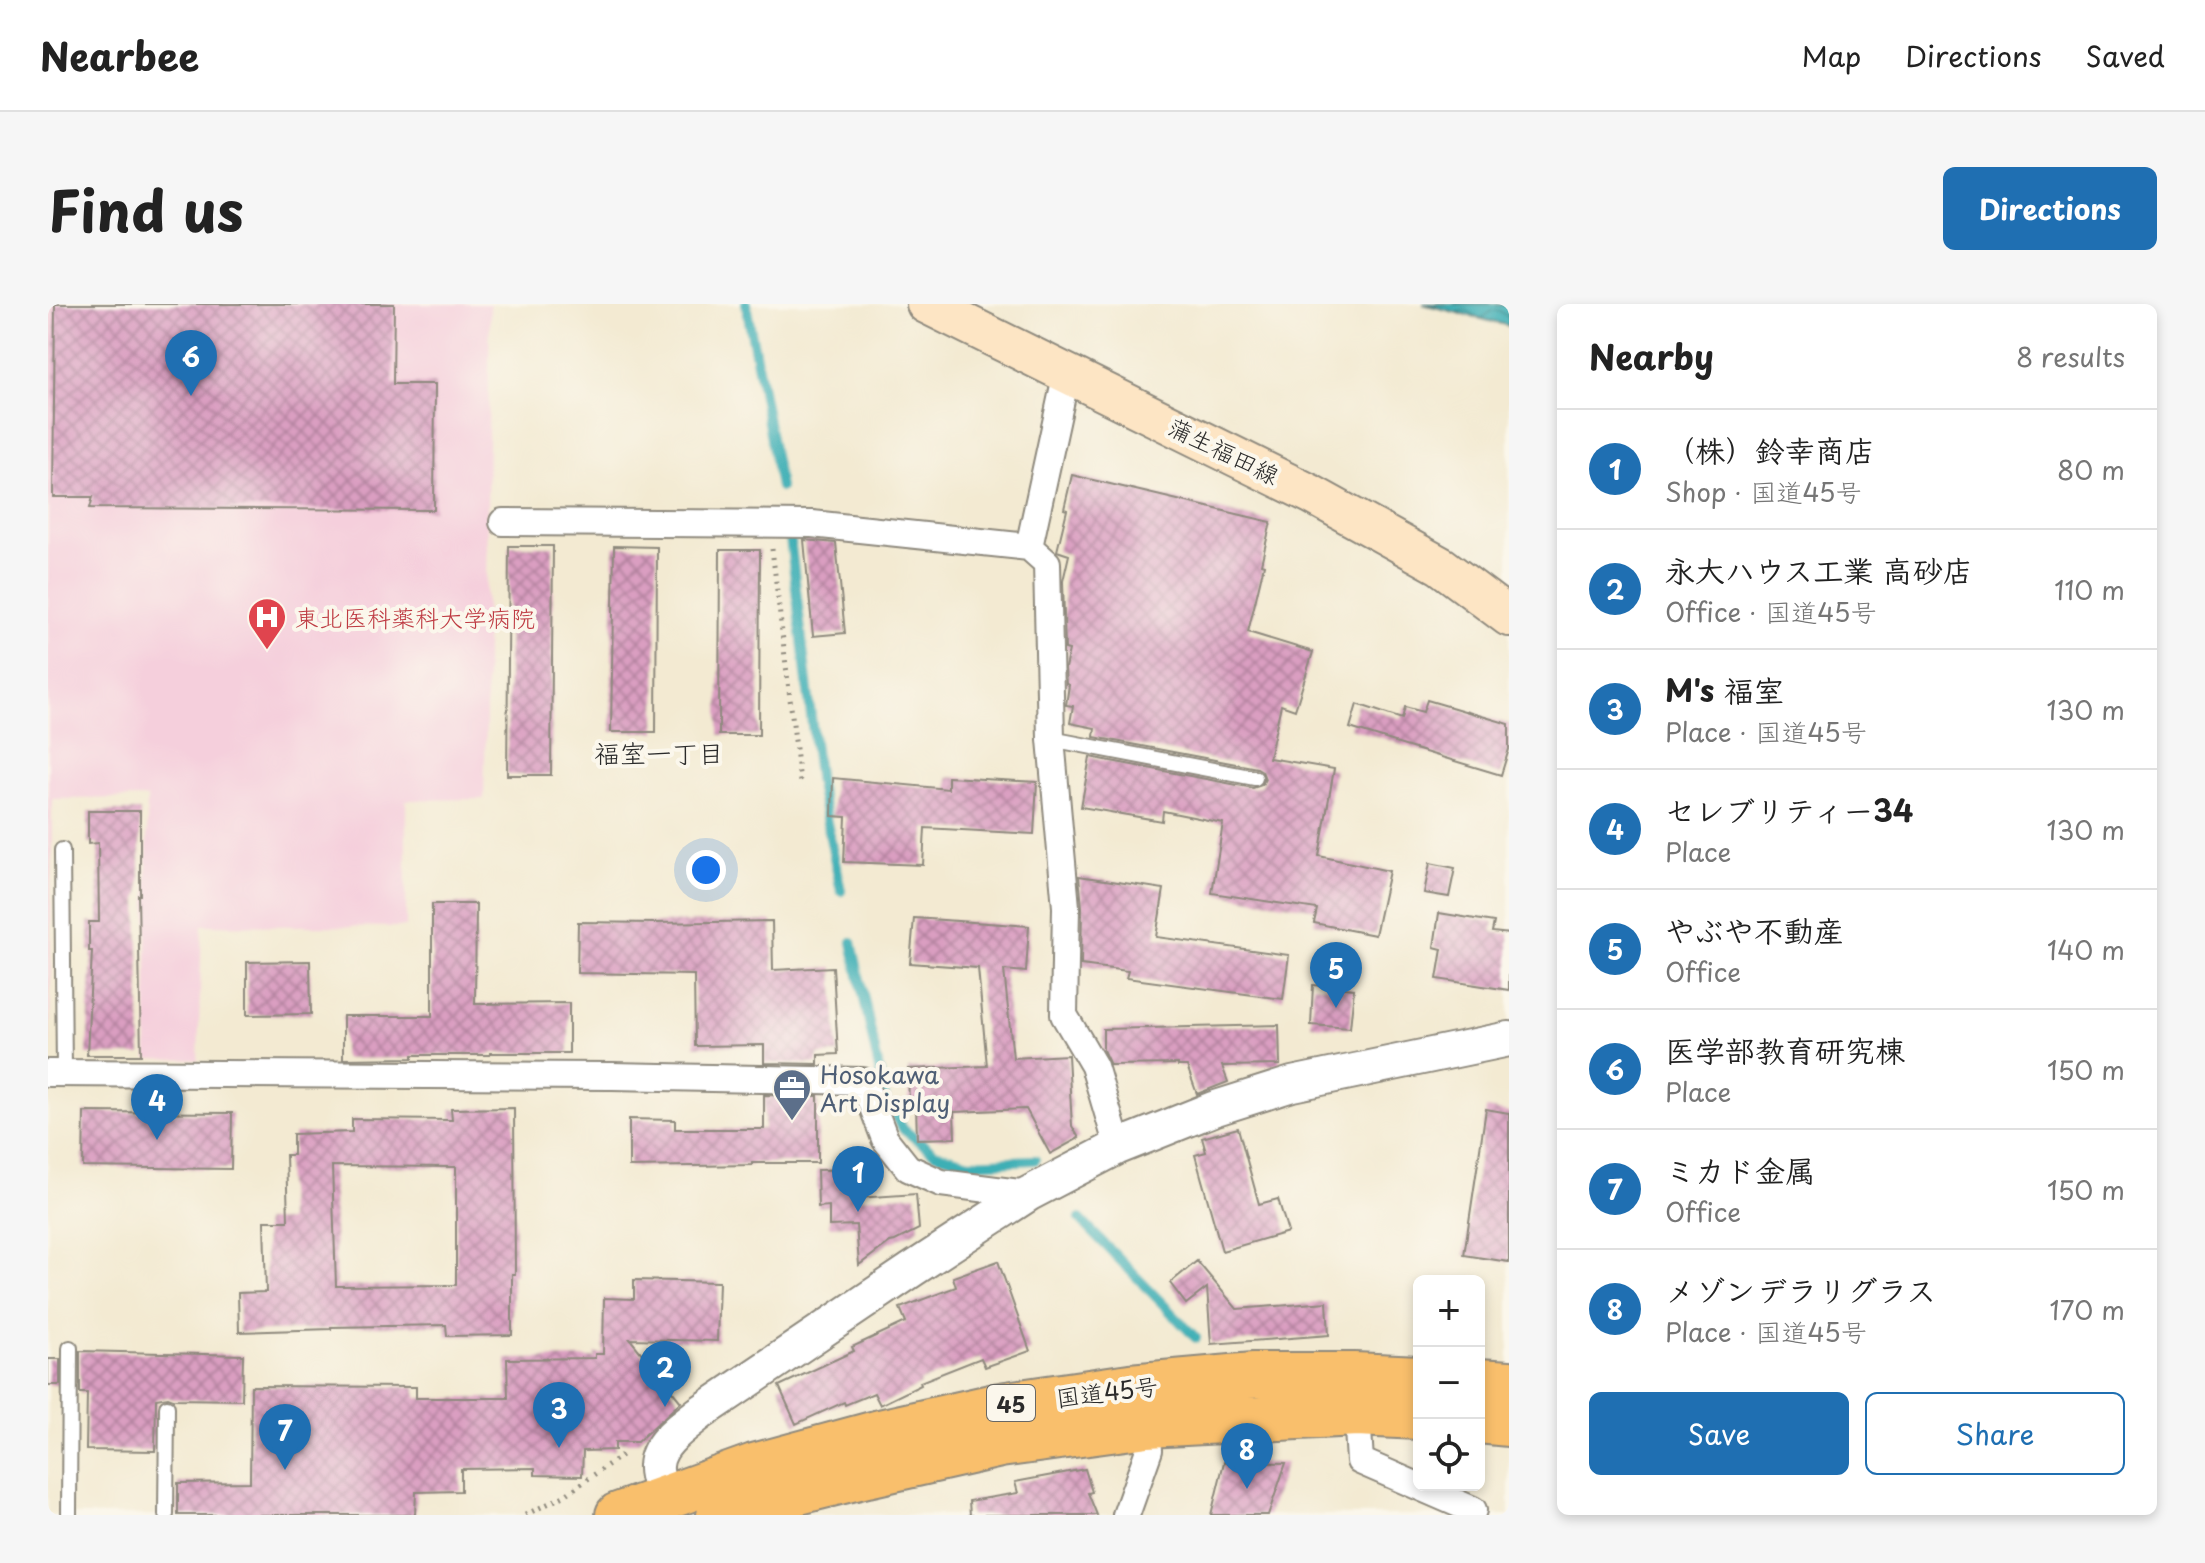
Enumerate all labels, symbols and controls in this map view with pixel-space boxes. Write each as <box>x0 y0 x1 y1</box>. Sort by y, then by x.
text: Nearbee <box>40 27 199 84</box>
text: Map <box>1802 34 1861 77</box>
text: Directions <box>1905 34 2042 77</box>
text: Saved <box>2086 34 2165 77</box>
text: Find us <box>48 166 244 251</box>
button: Directions <box>1943 167 2157 250</box>
pin: 6 <box>165 330 217 396</box>
text: Nearby <box>1589 330 1714 382</box>
text: 8 results <box>2016 337 2125 376</box>
street label: 蒲生福田線 <box>1162 408 1286 492</box>
text: （株）鈴幸商店 <box>1665 427 1875 472</box>
text: 1 <box>1609 450 1621 489</box>
text: 80 m <box>2057 450 2125 489</box>
text: Shop · 国道45号 <box>1665 472 1862 511</box>
text: 永大ハウス工業 高砂店 <box>1665 547 1973 592</box>
text: 2 <box>1606 570 1624 609</box>
text: 110 m <box>2054 570 2125 609</box>
text: Office · 国道45号 <box>1665 592 1876 631</box>
hospital icon: 東北医科薬科大学病院 <box>246 596 288 651</box>
place label: 東北医科薬科大学病院 <box>295 599 535 635</box>
text: M's 福室 <box>1665 667 1784 712</box>
text: 3 <box>1606 690 1624 729</box>
text: 130 m <box>2046 690 2125 729</box>
text: Place · 国道45号 <box>1665 712 1867 751</box>
district label: 福室一丁目 <box>594 733 724 772</box>
text: セレブリティー34 <box>1665 787 1913 832</box>
text: 4 <box>1606 810 1624 849</box>
text: 130 m <box>2046 810 2125 849</box>
text: Place <box>1665 832 1731 871</box>
your location <box>686 850 726 890</box>
text: やぶや不動産 <box>1665 907 1844 952</box>
text: 5 <box>1607 930 1623 969</box>
text: 140 m <box>2047 930 2125 969</box>
pin: 5 <box>1310 942 1362 1008</box>
text: Office <box>1665 952 1741 991</box>
text: 医学部教育研究棟 <box>1665 1027 1905 1072</box>
text: 6 <box>1606 1050 1624 1089</box>
text: 150 m <box>2047 1050 2125 1089</box>
place label: Hosokawa Art Display <box>820 1056 950 1120</box>
office icon: Hosokawa Art Display <box>771 1067 813 1122</box>
text: Place <box>1665 1072 1731 1111</box>
pin: 4 <box>131 1074 183 1140</box>
pin: 1 <box>832 1146 884 1212</box>
text: ミカド金属 <box>1665 1147 1815 1192</box>
text: 7 <box>1608 1170 1622 1209</box>
text: 150 m <box>2047 1170 2125 1209</box>
text: Office <box>1665 1192 1741 1231</box>
text: メゾンデラリグラス <box>1665 1267 1936 1312</box>
map controls <box>1413 1275 1485 1491</box>
button: + <box>1413 1275 1485 1347</box>
text: 8 <box>1607 1290 1623 1329</box>
text: 170 m <box>2050 1290 2125 1329</box>
text: Place · 国道45号 <box>1665 1312 1867 1351</box>
pin: 2 <box>639 1341 691 1407</box>
button: − <box>1413 1347 1485 1419</box>
street label: 国道45号 <box>1054 1367 1160 1415</box>
pin: 3 <box>533 1382 585 1448</box>
road number: 45 <box>987 1385 1035 1421</box>
button: Save <box>1589 1392 1849 1475</box>
button: Share <box>1865 1392 2125 1475</box>
pin: 7 <box>259 1404 311 1470</box>
button: locate <box>1413 1419 1485 1491</box>
pin: 8 <box>1221 1423 1273 1489</box>

